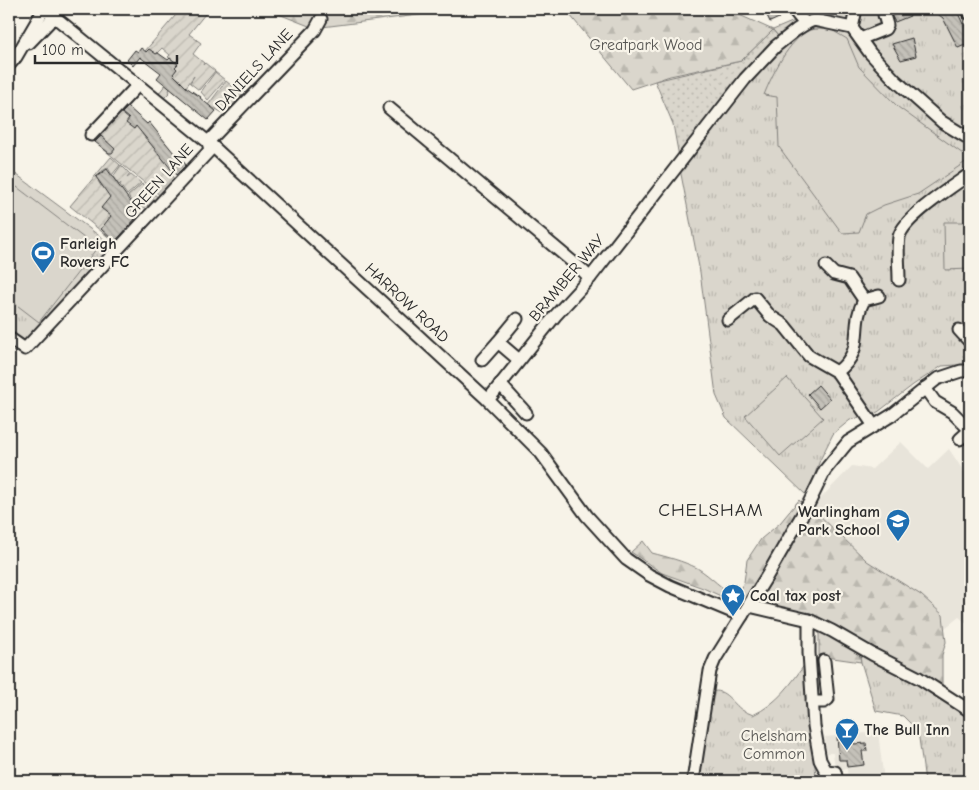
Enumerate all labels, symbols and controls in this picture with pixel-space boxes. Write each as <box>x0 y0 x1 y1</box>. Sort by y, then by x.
street label: DANIELS LANE <box>211 25 297 115</box>
scale bar <box>35 32 178 64</box>
park label: Greatpark Wood <box>589 36 703 54</box>
text: 100 m <box>42 41 84 59</box>
street label: GREEN LANE <box>121 140 197 222</box>
street label: BRAMBER WAY <box>526 231 609 325</box>
place label: Farleigh Rovers FC <box>60 235 130 271</box>
sports icon: Farleigh Rovers FC <box>30 240 56 274</box>
street label: HARROW ROAD <box>361 259 453 347</box>
district label: CHELSHAM <box>658 499 764 521</box>
place label: Warlingham Park School <box>798 503 880 539</box>
school or university icon: Warlingham Park School <box>885 508 911 542</box>
place icon: Coal tax post <box>720 583 746 617</box>
place label: Coal tax post <box>750 587 841 605</box>
bar icon: The Bull Inn <box>834 717 860 751</box>
place label: The Bull Inn <box>864 721 950 739</box>
park label: Chelsham Common <box>741 727 807 763</box>

